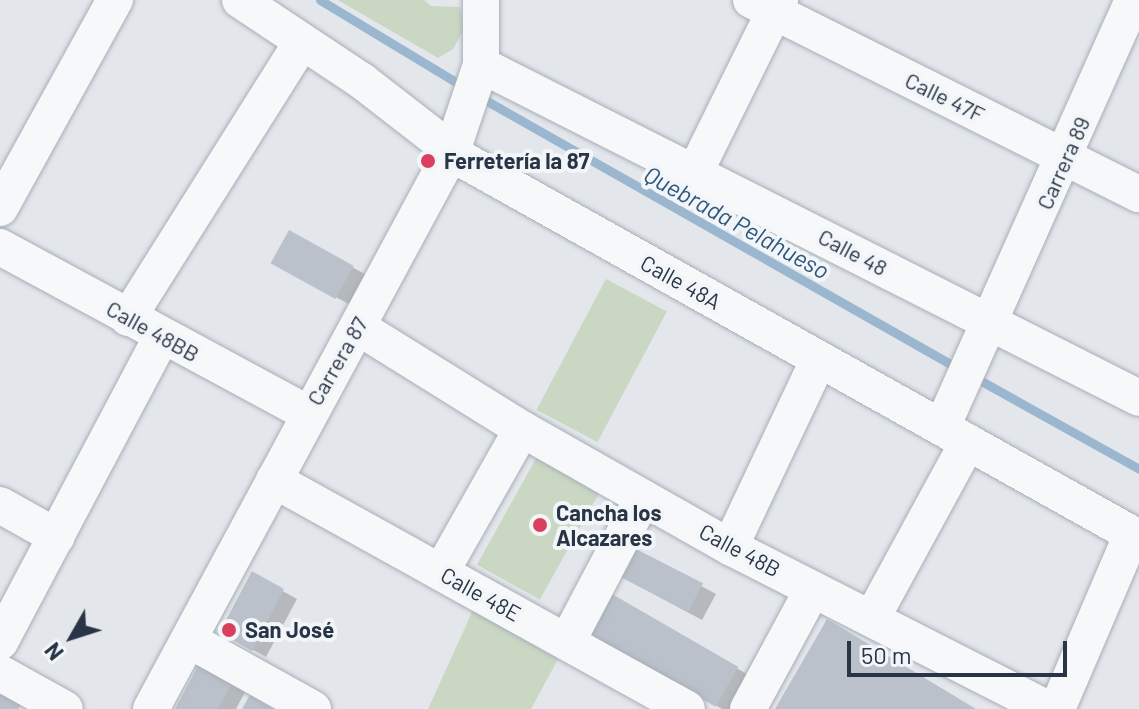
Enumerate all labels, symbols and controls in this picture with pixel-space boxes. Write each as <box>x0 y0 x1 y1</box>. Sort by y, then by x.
street label: Calle 47F <box>901 66 989 128</box>
street label: Carrera 89 <box>1031 113 1095 213</box>
place label: Ferretería la 87 <box>444 148 589 174</box>
marker: Ferretería la 87 <box>419 152 437 170</box>
water label: Quebrada Pelahueso <box>640 159 834 285</box>
street label: Calle 48 <box>814 223 892 281</box>
street label: Calle 48A <box>636 249 726 315</box>
street label: Calle 48BB <box>102 295 204 367</box>
street label: Carrera 87 <box>301 312 373 410</box>
place label: Cancha los Alcazares <box>556 499 661 550</box>
marker: Cancha los Alcazares <box>531 516 549 534</box>
street label: Calle 48B <box>695 518 785 582</box>
street label: Calle 48E <box>436 561 526 627</box>
north arrow <box>32 597 112 677</box>
place label: San José <box>245 617 334 643</box>
marker: San José <box>220 621 238 639</box>
scale bar <box>851 625 1071 675</box>
text: N <box>39 638 68 666</box>
text: 50 m <box>861 640 912 669</box>

